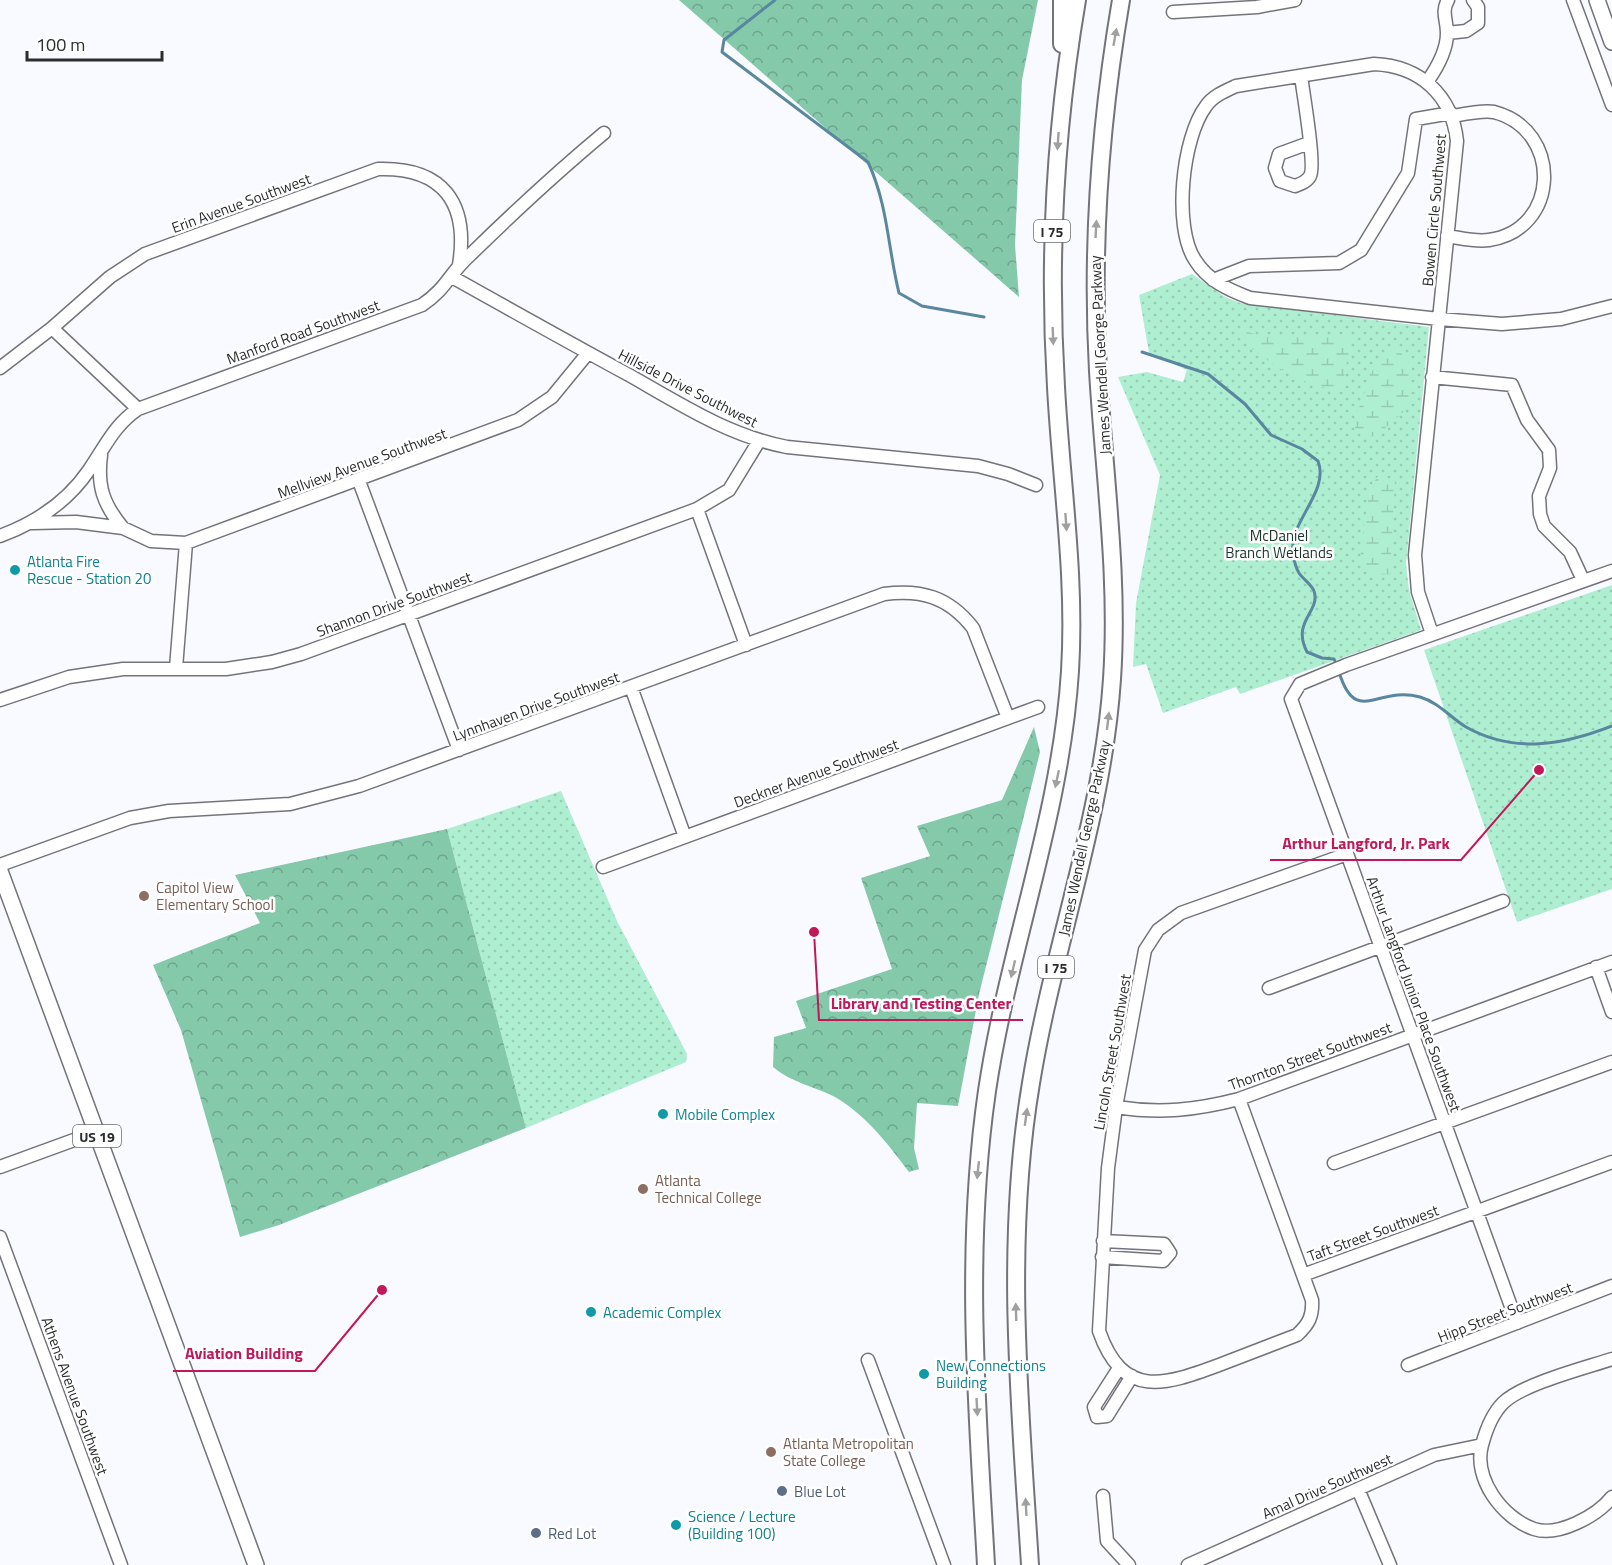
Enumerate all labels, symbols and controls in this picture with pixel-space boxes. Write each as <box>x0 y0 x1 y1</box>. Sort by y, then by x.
scale bar <box>27 24 162 62</box>
one-way arrow <box>1111 27 1120 46</box>
text: 100 m <box>36 31 85 58</box>
one-way arrow <box>1053 132 1063 151</box>
street label: Bowen Circle Southwest <box>1416 132 1452 287</box>
street label: Erin Avenue Southwest <box>168 167 315 239</box>
road number: I 75 <box>1034 220 1070 242</box>
one-way arrow <box>1091 220 1100 239</box>
street label: James Wendell George Parkway <box>1083 255 1117 455</box>
street label: Manford Road Southwest <box>223 293 383 370</box>
one-way arrow <box>1049 326 1058 345</box>
street label: Hillside Drive Southwest <box>614 343 762 434</box>
street label: Mellview Avenue Southwest <box>274 421 450 504</box>
one-way arrow <box>1061 512 1071 531</box>
park label: McDaniel Branch Wetlands <box>1225 524 1333 564</box>
place label: Atlanta Fire Rescue - Station 20 <box>27 550 151 590</box>
marker: Atlanta Fire Rescue - Station 20 <box>8 563 22 577</box>
street label: Shannon Drive Southwest <box>313 565 475 643</box>
street label: Lynnhaven Drive Southwest <box>449 665 623 747</box>
one-way arrow <box>1104 712 1113 731</box>
street label: Deckner Avenue Southwest <box>730 732 902 814</box>
street label: James Wendell George Parkway <box>1052 738 1116 938</box>
one-way arrow <box>1052 770 1061 789</box>
callout: Arthur Langford, Jr. Park <box>1270 826 1461 860</box>
text: Arthur Langford, Jr. Park <box>1282 831 1451 855</box>
street label: Arthur Langford Junior Place Southwest <box>1361 873 1468 1116</box>
place label: Capitol View Elementary School <box>156 876 274 916</box>
marker: Capitol View Elementary School <box>137 889 151 903</box>
road number: I 75 <box>1038 956 1074 978</box>
one-way arrow <box>1007 960 1017 978</box>
street label: Lincoln Street Southwest <box>1087 971 1137 1132</box>
callout: Library and Testing Center <box>819 986 1023 1020</box>
text: Library and Testing Center <box>831 991 1011 1015</box>
street label: Thornton Street Southwest <box>1225 1016 1395 1096</box>
place label: Mobile Complex <box>675 1103 775 1126</box>
marker: Mobile Complex <box>656 1107 670 1121</box>
one-way arrow <box>1021 1108 1030 1127</box>
road number: US 19 <box>73 1125 121 1147</box>
one-way arrow <box>973 1161 983 1180</box>
place label: Atlanta Technical College <box>655 1169 762 1209</box>
marker: Atlanta Technical College <box>636 1182 650 1196</box>
street label: Taft Street Southwest <box>1304 1198 1442 1267</box>
street label: Hipp Street Southwest <box>1434 1275 1577 1348</box>
place label: Academic Complex <box>603 1301 721 1324</box>
one-way arrow <box>1011 1302 1021 1321</box>
marker: Academic Complex <box>584 1305 598 1319</box>
street label: Athens Avenue Southwest <box>36 1314 115 1479</box>
callout: Aviation Building <box>173 1337 315 1371</box>
text: Aviation Building <box>185 1341 303 1365</box>
place label: New Connections Building <box>936 1354 1046 1394</box>
marker: New Connections Building <box>917 1367 931 1381</box>
one-way arrow <box>972 1397 981 1416</box>
place label: Atlanta Metropolitan State College <box>783 1432 914 1472</box>
marker: Atlanta Metropolitan State College <box>764 1445 778 1459</box>
street label: Amal Drive Southwest <box>1258 1447 1396 1525</box>
place label: Blue Lot <box>794 1480 847 1503</box>
marker: Blue Lot <box>775 1484 789 1498</box>
one-way arrow <box>1022 1497 1031 1516</box>
place label: Science / Lecture (Building 100) <box>688 1505 795 1545</box>
marker: Science / Lecture (Building 100) <box>669 1518 683 1532</box>
place label: Red Lot <box>548 1522 597 1545</box>
marker: Red Lot <box>529 1526 543 1540</box>

